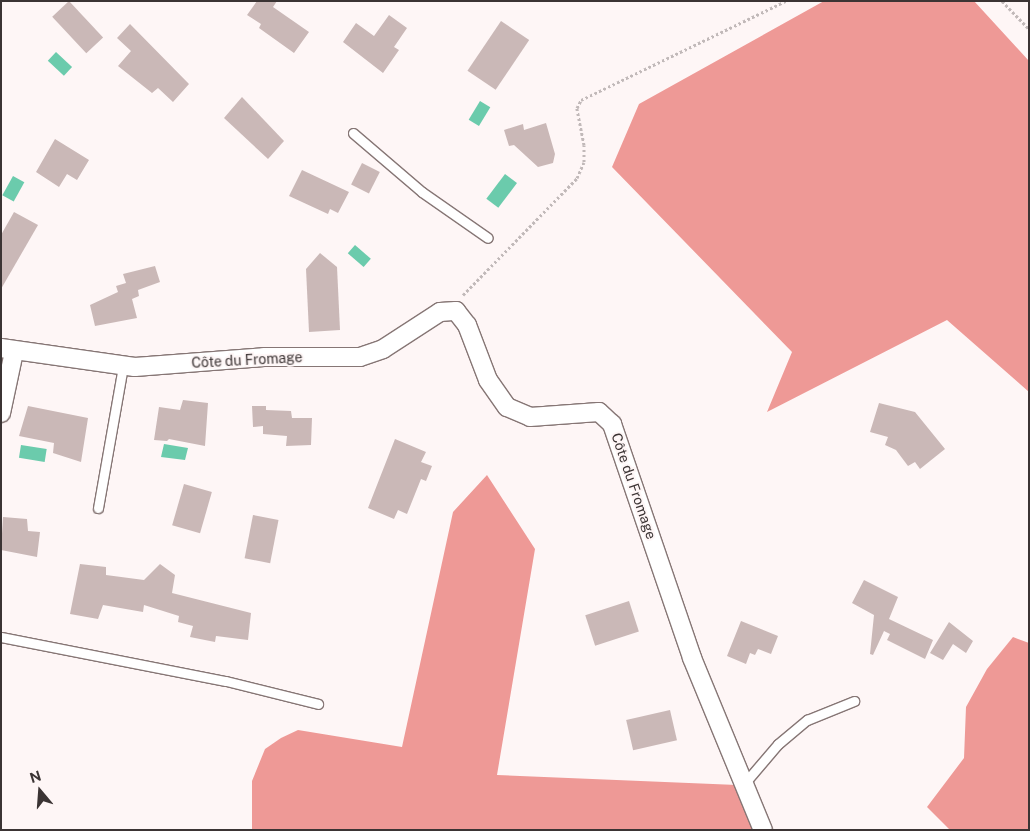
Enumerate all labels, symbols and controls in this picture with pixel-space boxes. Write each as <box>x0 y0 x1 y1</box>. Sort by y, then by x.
street label: Côte du Fromage <box>191 349 303 371</box>
street label: Côte du Fromage <box>608 431 660 541</box>
north arrow <box>15 766 65 816</box>
text: N <box>28 767 43 786</box>

